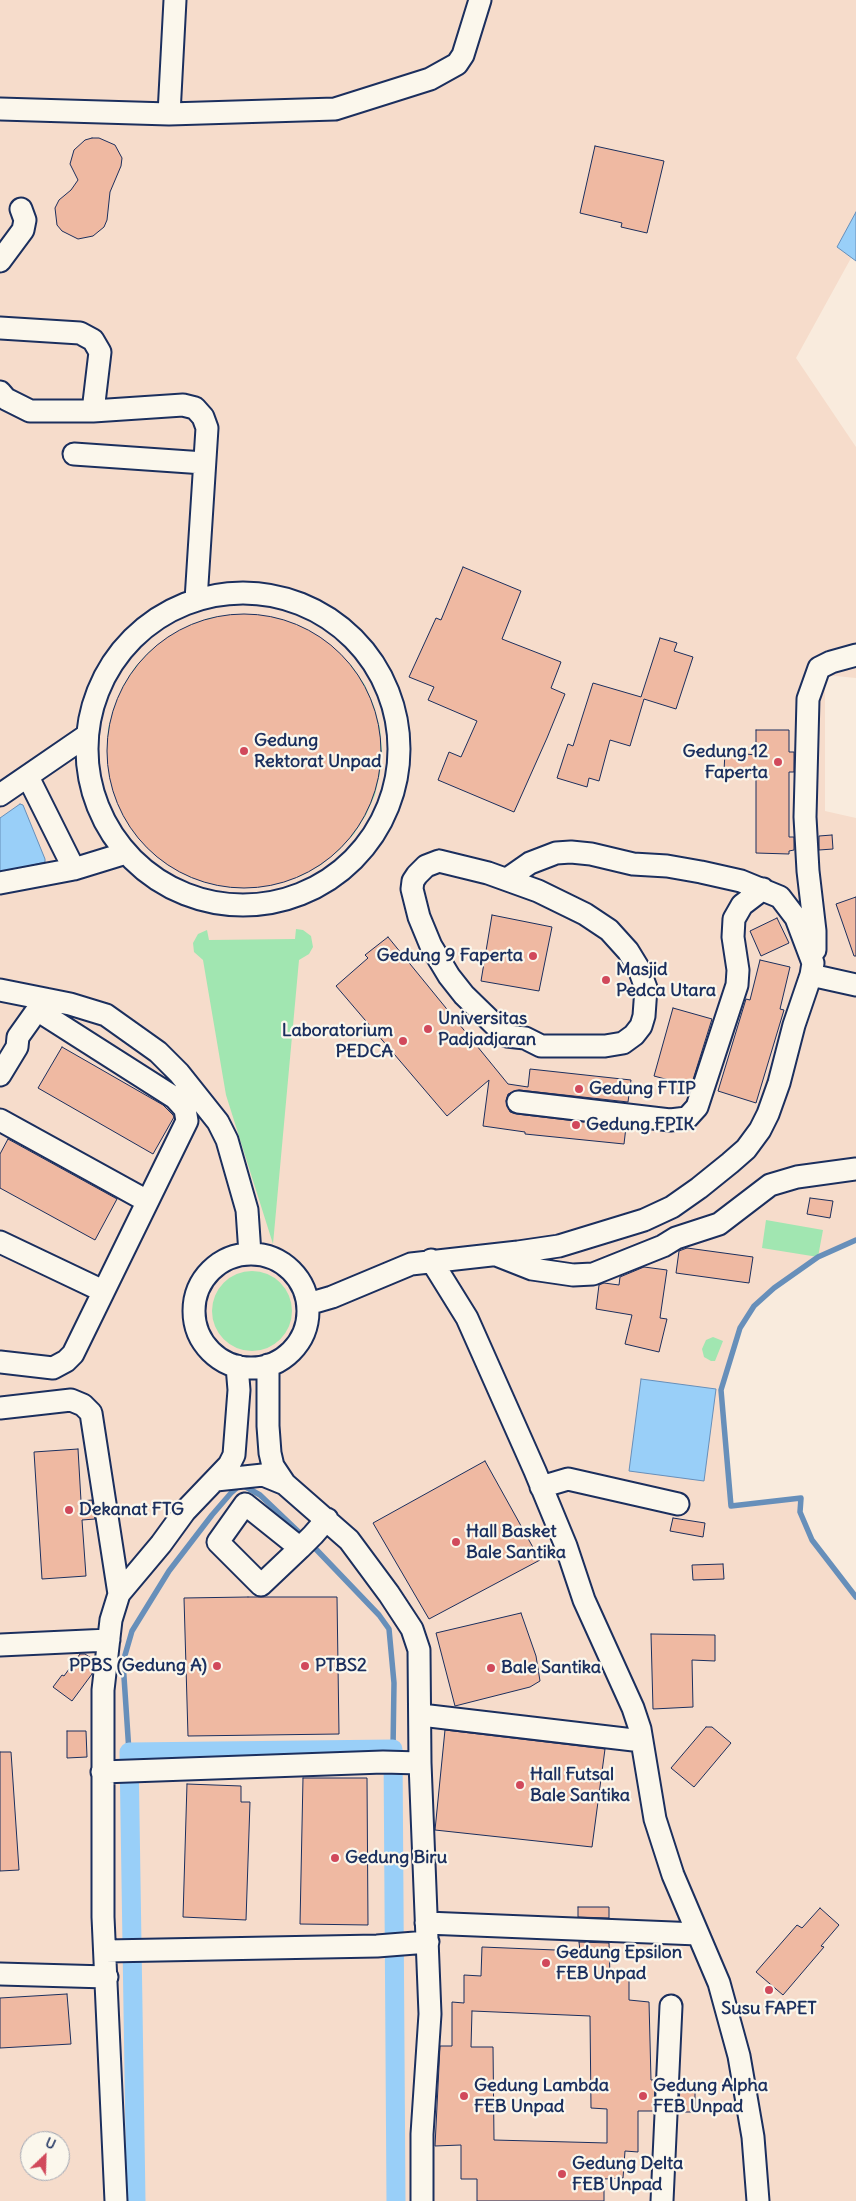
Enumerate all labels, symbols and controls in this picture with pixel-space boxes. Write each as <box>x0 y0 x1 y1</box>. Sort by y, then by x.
place label: Gedung Rektorat Unpad <box>254 730 382 772</box>
place label: Gedung 12 Faperta <box>682 741 768 784</box>
marker: Gedung Rektorat Unpad <box>238 745 250 757</box>
marker: Gedung 12 Faperta <box>772 756 784 768</box>
place label: Gedung 9 Faperta <box>377 945 523 967</box>
marker: Gedung 9 Faperta <box>527 950 539 962</box>
place label: Masjid Pedca Utara <box>616 959 716 1002</box>
marker: Masjid Pedca Utara <box>600 974 612 986</box>
place label: Universitas Padjadjaran <box>438 1008 536 1050</box>
place label: Laboratorium PEDCA <box>282 1020 393 1062</box>
marker: Universitas Padjadjaran <box>422 1023 434 1035</box>
marker: Laboratorium PEDCA <box>397 1035 409 1047</box>
place label: Gedung FTIP <box>589 1078 696 1100</box>
marker: Gedung FTIP <box>573 1083 585 1095</box>
place label: Gedung FPIK <box>586 1114 694 1136</box>
marker: Gedung FPIK <box>570 1119 582 1131</box>
place label: Dekanat FTG <box>79 1499 184 1521</box>
marker: Dekanat FTG <box>63 1504 75 1516</box>
place label: Hall Basket Bale Santika <box>466 1521 566 1564</box>
marker: Hall Basket Bale Santika <box>450 1536 462 1548</box>
place label: PPBS (Gedung A) <box>69 1655 207 1677</box>
place label: PTBS2 <box>315 1655 367 1677</box>
place label: Bale Santika <box>501 1657 601 1679</box>
marker: PPBS (Gedung A) <box>211 1660 223 1672</box>
marker: PTBS2 <box>299 1660 311 1672</box>
marker: Bale Santika <box>485 1662 497 1674</box>
place label: Hall Futsal Bale Santika <box>530 1764 630 1806</box>
marker: Hall Futsal Bale Santika <box>514 1779 526 1791</box>
place label: Gedung Biru <box>345 1847 447 1869</box>
marker: Gedung Biru <box>329 1852 341 1864</box>
place label: Gedung Epsilon FEB Unpad <box>556 1942 682 1985</box>
marker: Gedung Epsilon FEB Unpad <box>540 1957 552 1969</box>
marker: Susu FAPET <box>763 1984 775 1996</box>
place label: Susu FAPET <box>721 1998 817 2020</box>
place label: Gedung Lambda FEB Unpad <box>474 2075 609 2118</box>
place label: Gedung Alpha FEB Unpad <box>653 2075 768 2118</box>
marker: Gedung Lambda FEB Unpad <box>458 2090 470 2102</box>
marker: Gedung Alpha FEB Unpad <box>637 2090 649 2102</box>
north arrow <box>20 2131 70 2181</box>
text: U <box>43 2133 59 2153</box>
place label: Gedung Delta FEB Unpad <box>572 2153 683 2196</box>
marker: Gedung Delta FEB Unpad <box>556 2168 568 2180</box>

